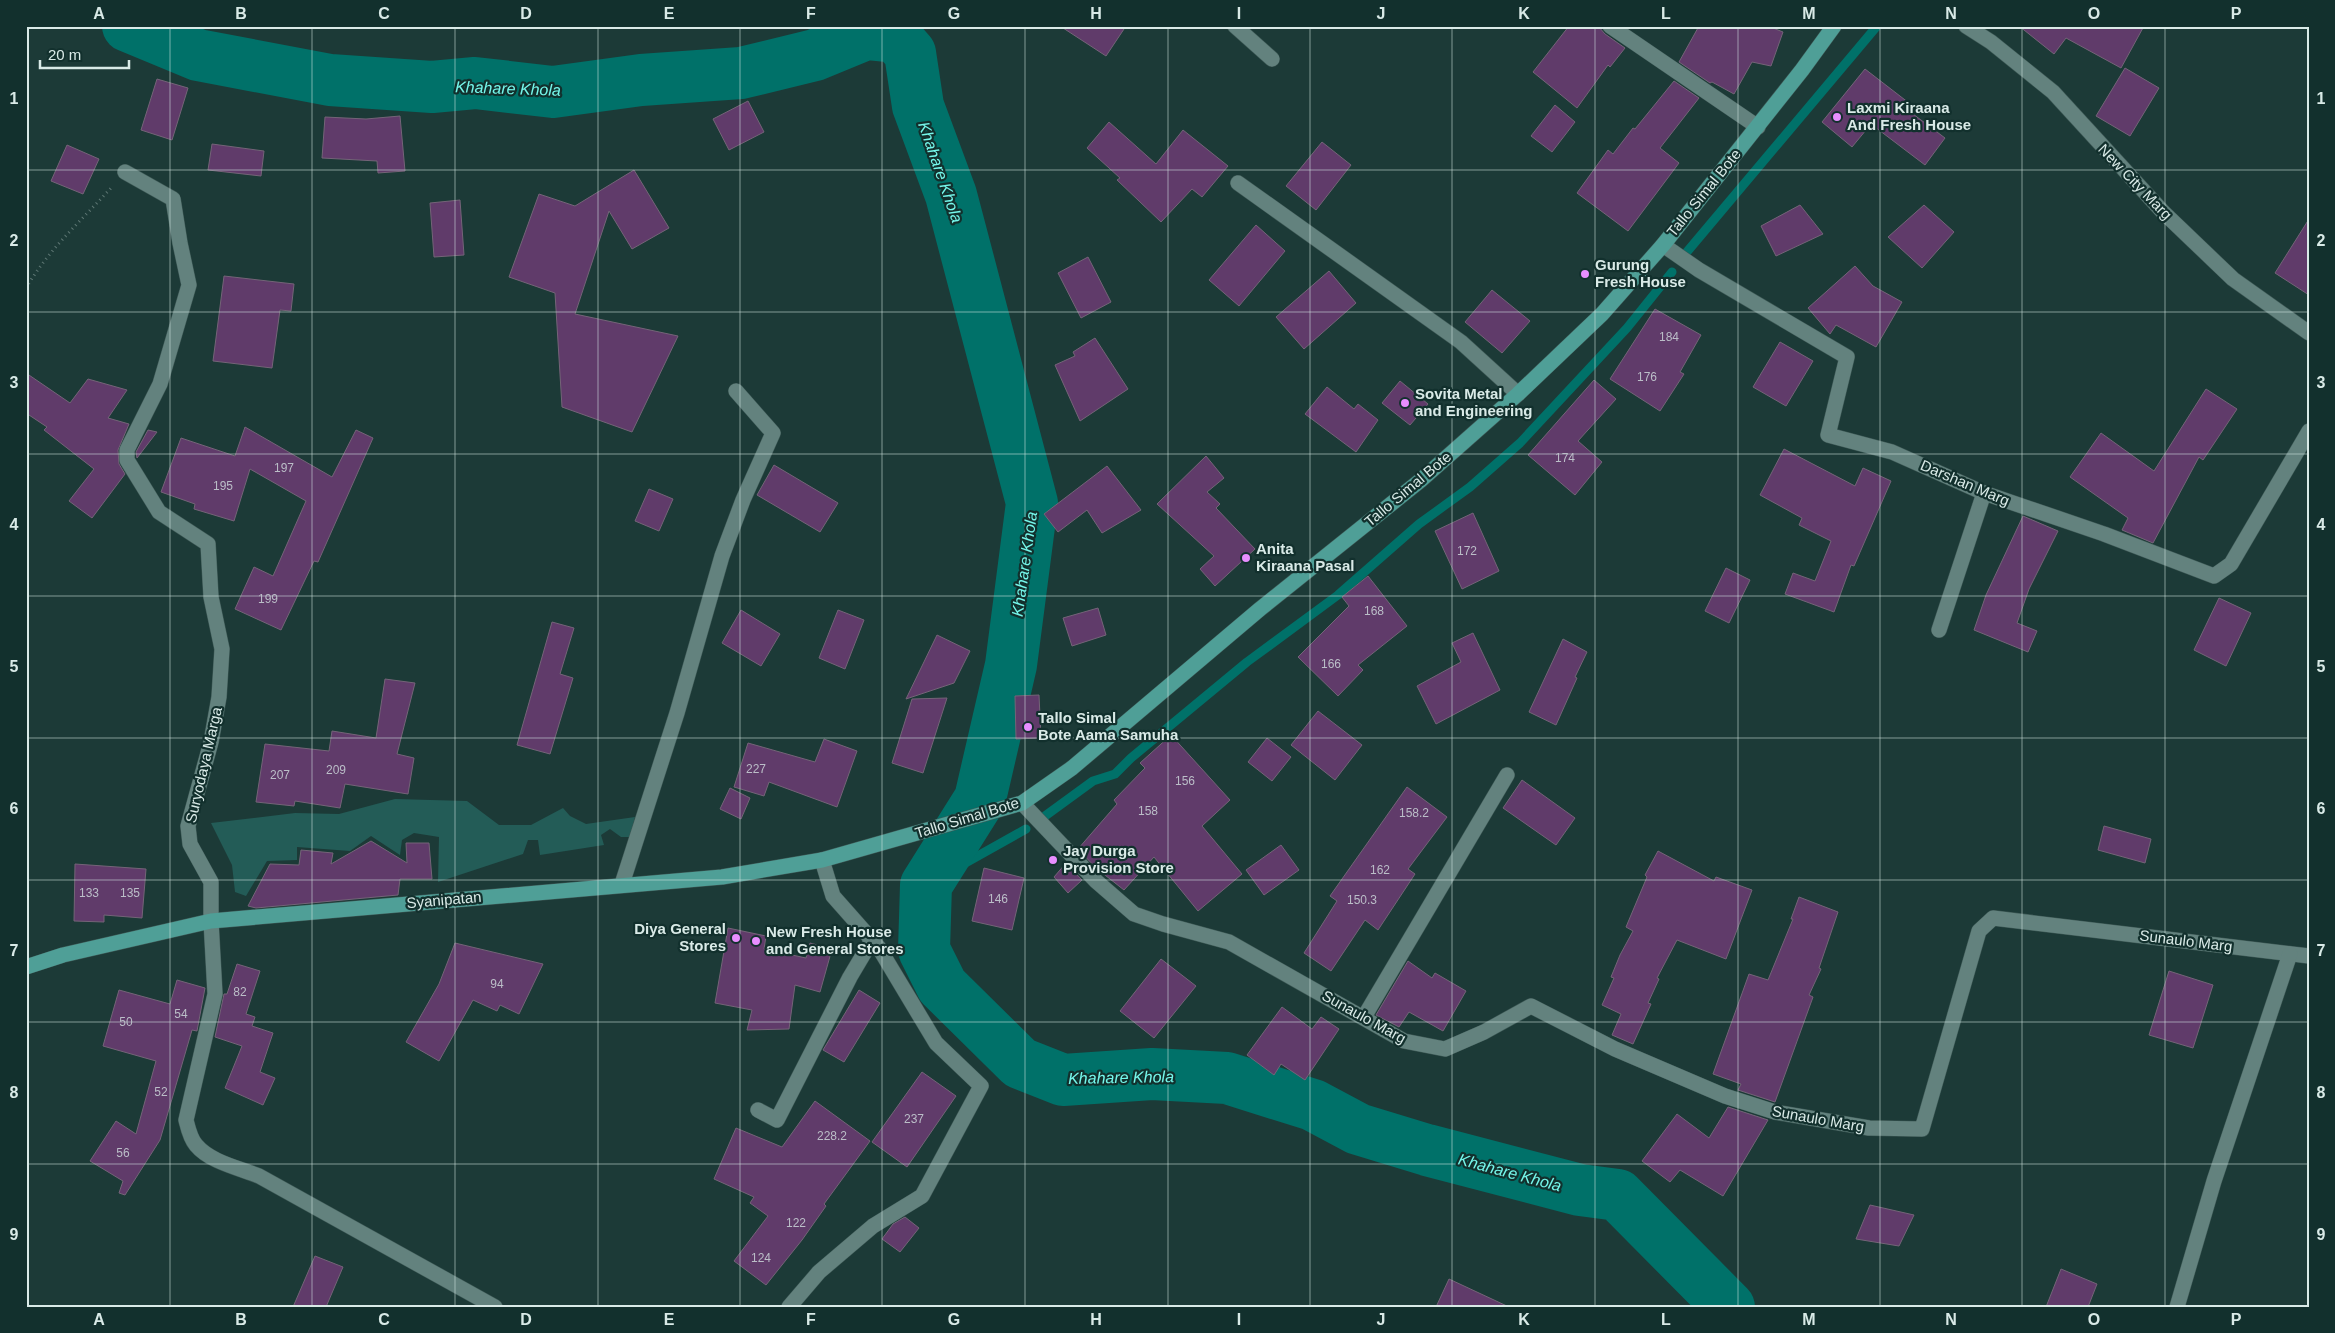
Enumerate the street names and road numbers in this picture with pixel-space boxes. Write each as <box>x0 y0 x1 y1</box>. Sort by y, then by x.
street label: New City Marg <box>2095 140 2176 223</box>
street label: Tallo Simal Bote <box>1663 146 1744 240</box>
street label: Tallo Simal Bote <box>1361 448 1454 530</box>
street label: Darshan Marg <box>1918 456 2012 509</box>
street label: Suryodaya Marga <box>182 705 225 824</box>
street label: Tallo Simal Bote <box>913 794 1021 841</box>
street label: Syanipatan <box>406 888 482 911</box>
street label: Sunaulo Marg <box>2139 926 2233 955</box>
street label: Sunaulo Marg <box>1319 986 1409 1047</box>
street label: Sunaulo Marg <box>1771 1102 1866 1135</box>

